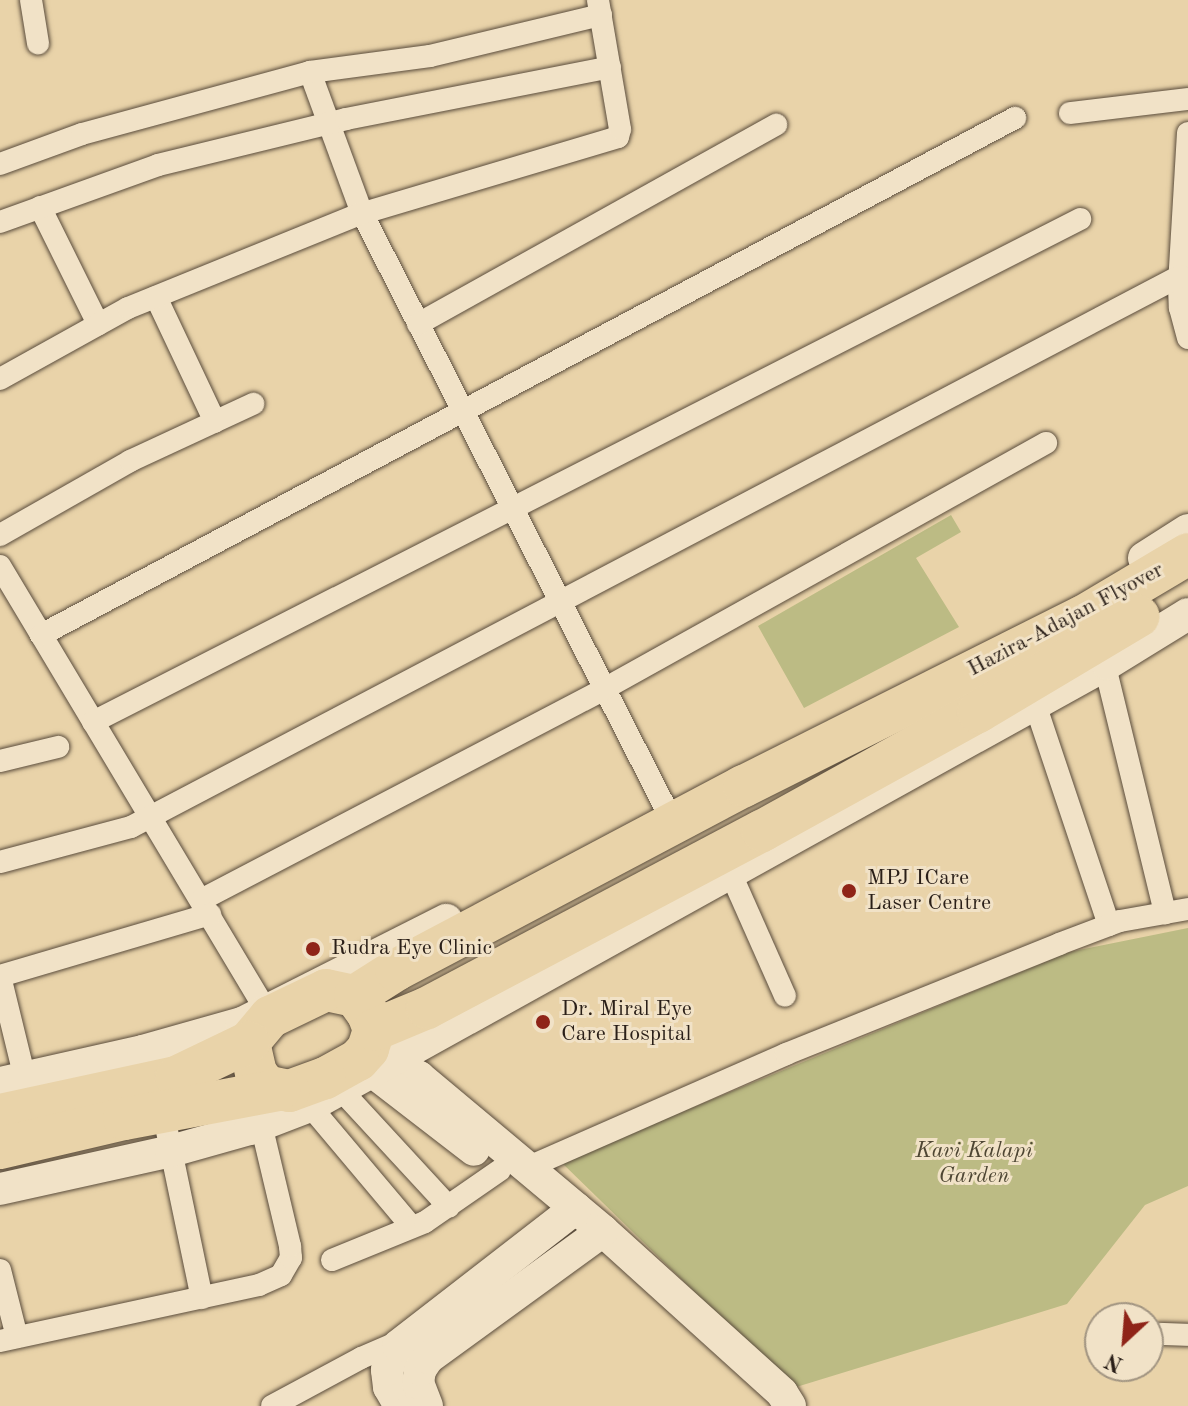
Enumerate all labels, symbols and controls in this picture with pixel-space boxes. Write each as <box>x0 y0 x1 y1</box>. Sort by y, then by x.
street label: Hazira-Adajan Flyover <box>964 557 1168 683</box>
place label: MPJ ICare Laser Centre <box>867 865 991 916</box>
marker: MPJ ICare Laser Centre <box>838 880 860 902</box>
place label: Rudra Eye Clinic <box>331 936 492 962</box>
marker: Rudra Eye Clinic <box>302 938 324 960</box>
place label: Dr. Miral Eye Care Hospital <box>561 996 692 1048</box>
marker: Dr. Miral Eye Care Hospital <box>532 1011 554 1033</box>
park label: Kavi Kalapi Garden <box>915 1138 1033 1190</box>
north arrow <box>1084 1302 1164 1382</box>
text: N <box>1102 1348 1127 1375</box>

